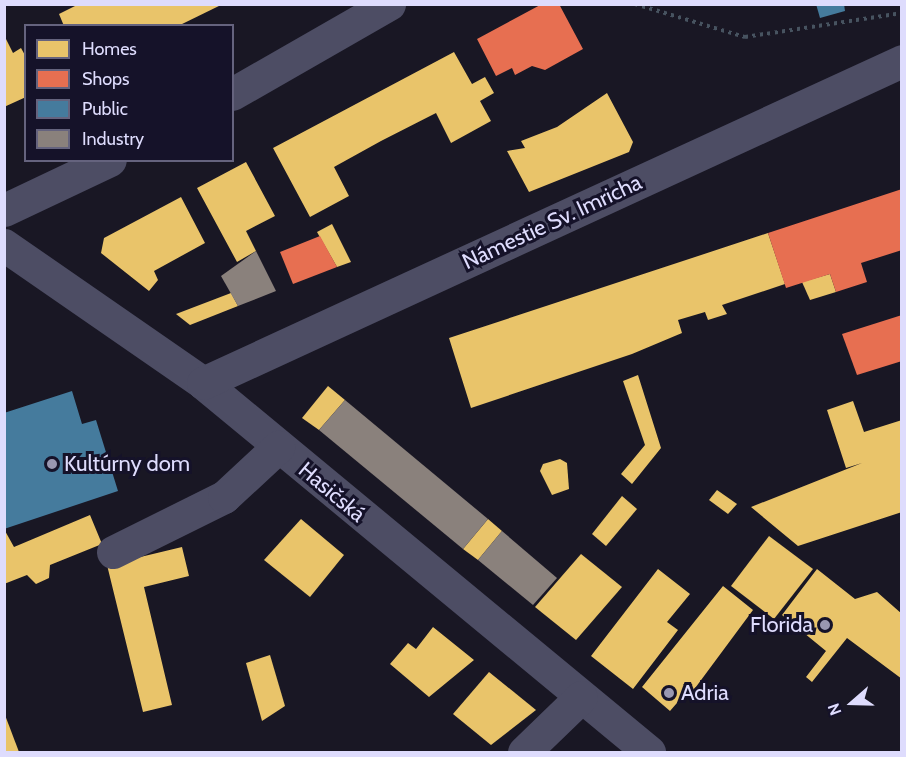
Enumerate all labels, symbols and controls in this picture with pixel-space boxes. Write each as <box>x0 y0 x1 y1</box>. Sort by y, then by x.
legend <box>24 24 234 162</box>
text: Homes <box>82 38 137 60</box>
text: Shops <box>82 68 130 90</box>
text: Public <box>82 98 128 120</box>
text: Industry <box>82 128 144 150</box>
street label: Námestie Sv. Imricha <box>458 169 646 275</box>
place label: Kultúrny dom <box>64 451 190 477</box>
street label: Hasičská <box>293 456 371 528</box>
marker: Kultúrny dom <box>45 457 59 471</box>
place label: Florida <box>750 612 813 638</box>
marker: Florida <box>818 618 832 632</box>
north arrow <box>822 673 882 733</box>
place label: Adria <box>681 680 729 706</box>
marker: Adria <box>662 686 676 700</box>
text: N <box>824 701 845 718</box>

